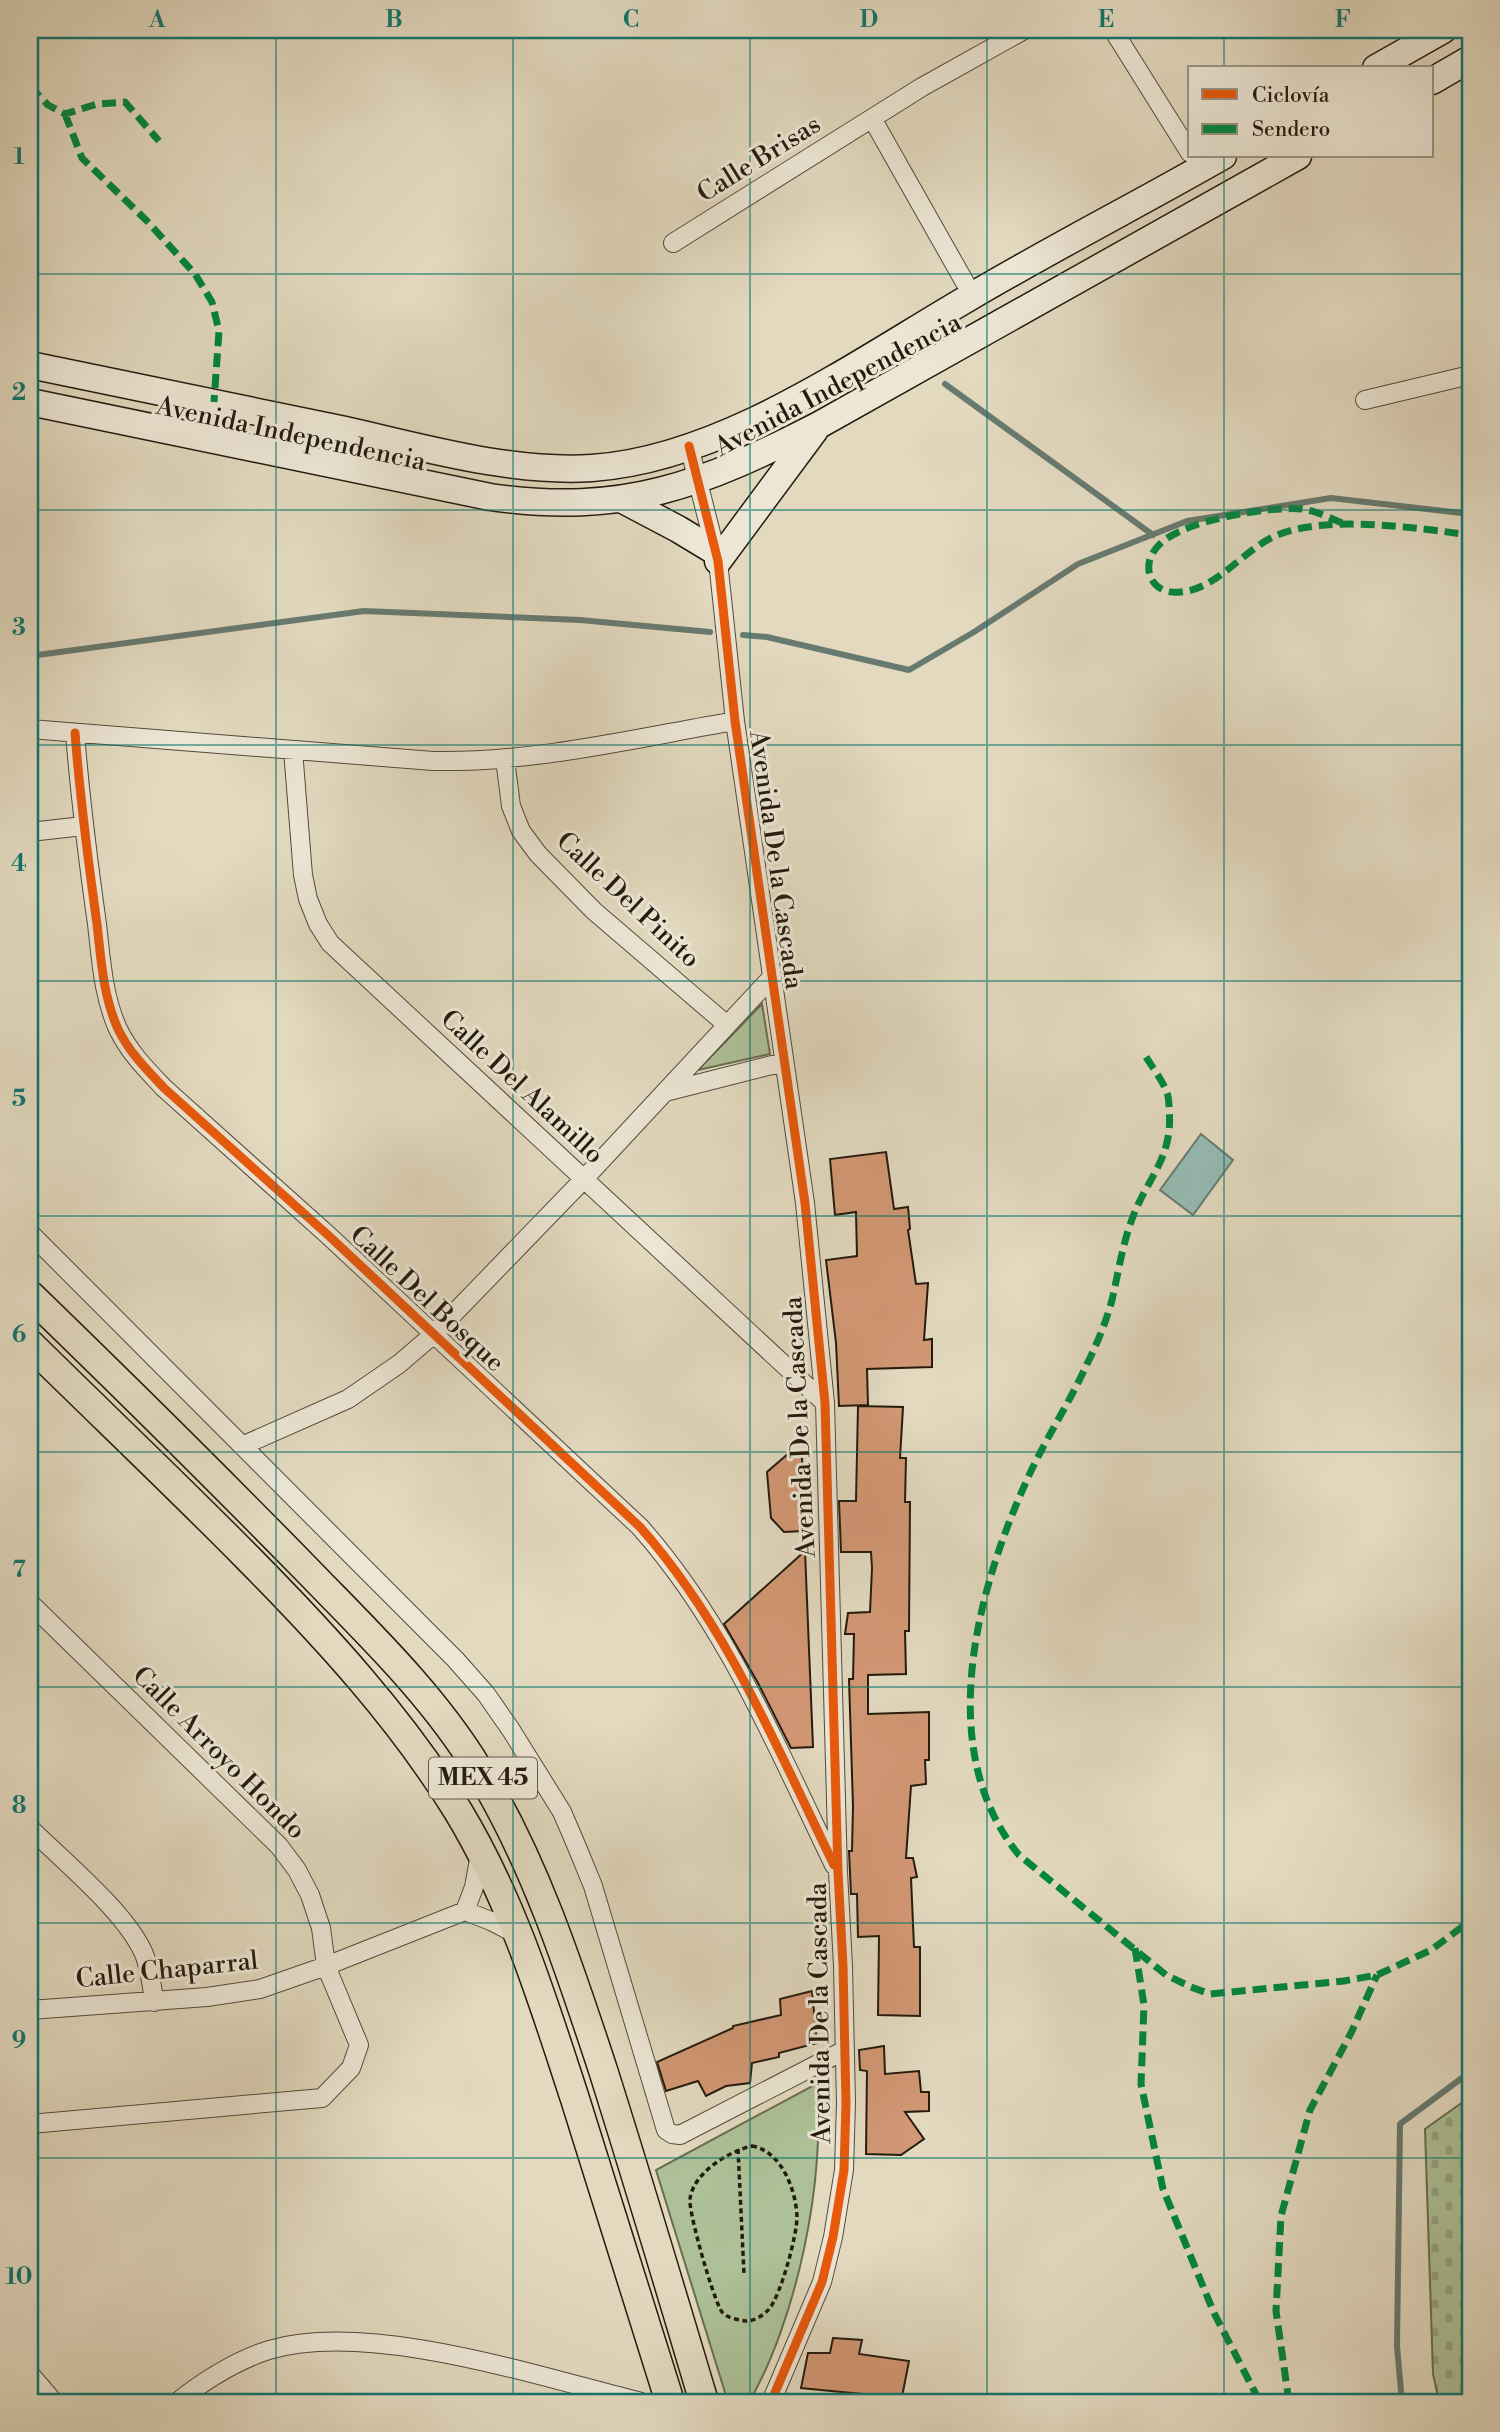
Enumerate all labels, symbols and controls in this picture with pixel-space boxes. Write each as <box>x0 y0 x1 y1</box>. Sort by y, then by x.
text: A <box>148 6 166 34</box>
text: B <box>385 6 403 34</box>
text: C <box>623 6 639 34</box>
text: D <box>860 6 878 34</box>
text: E <box>1098 6 1114 34</box>
text: F <box>1335 6 1351 34</box>
legend <box>1188 66 1434 158</box>
text: Ciclovía <box>1252 83 1330 109</box>
street label: Calle Brisas <box>691 108 827 210</box>
text: Sendero <box>1252 117 1330 143</box>
text: 1 <box>13 143 25 171</box>
street label: Avenida Independencia <box>708 306 968 464</box>
text: 2 <box>12 379 26 407</box>
street label: Avenida Independencia <box>152 390 430 478</box>
text: 3 <box>12 614 26 642</box>
street label: Avenida De la Cascada <box>742 727 810 992</box>
street label: Calle Del Pinito <box>549 825 707 975</box>
text: 4 <box>11 850 27 878</box>
street label: Calle Del Alamillo <box>434 1003 610 1171</box>
text: 5 <box>12 1085 26 1113</box>
street label: Calle Del Bosque <box>343 1219 511 1379</box>
street label: Avenida De la Cascada <box>777 1295 823 1559</box>
text: 6 <box>12 1321 26 1349</box>
text: 7 <box>12 1556 26 1584</box>
street label: Calle Arroyo Hondo <box>126 1660 312 1846</box>
road number: MEX 45 <box>429 1758 537 1798</box>
text: 8 <box>12 1792 26 1820</box>
street label: Avenida De la Cascada <box>802 1881 838 2145</box>
street label: Calle Chaparral <box>74 1944 260 1995</box>
text: 9 <box>12 2027 26 2055</box>
text: 10 <box>5 2263 33 2291</box>

